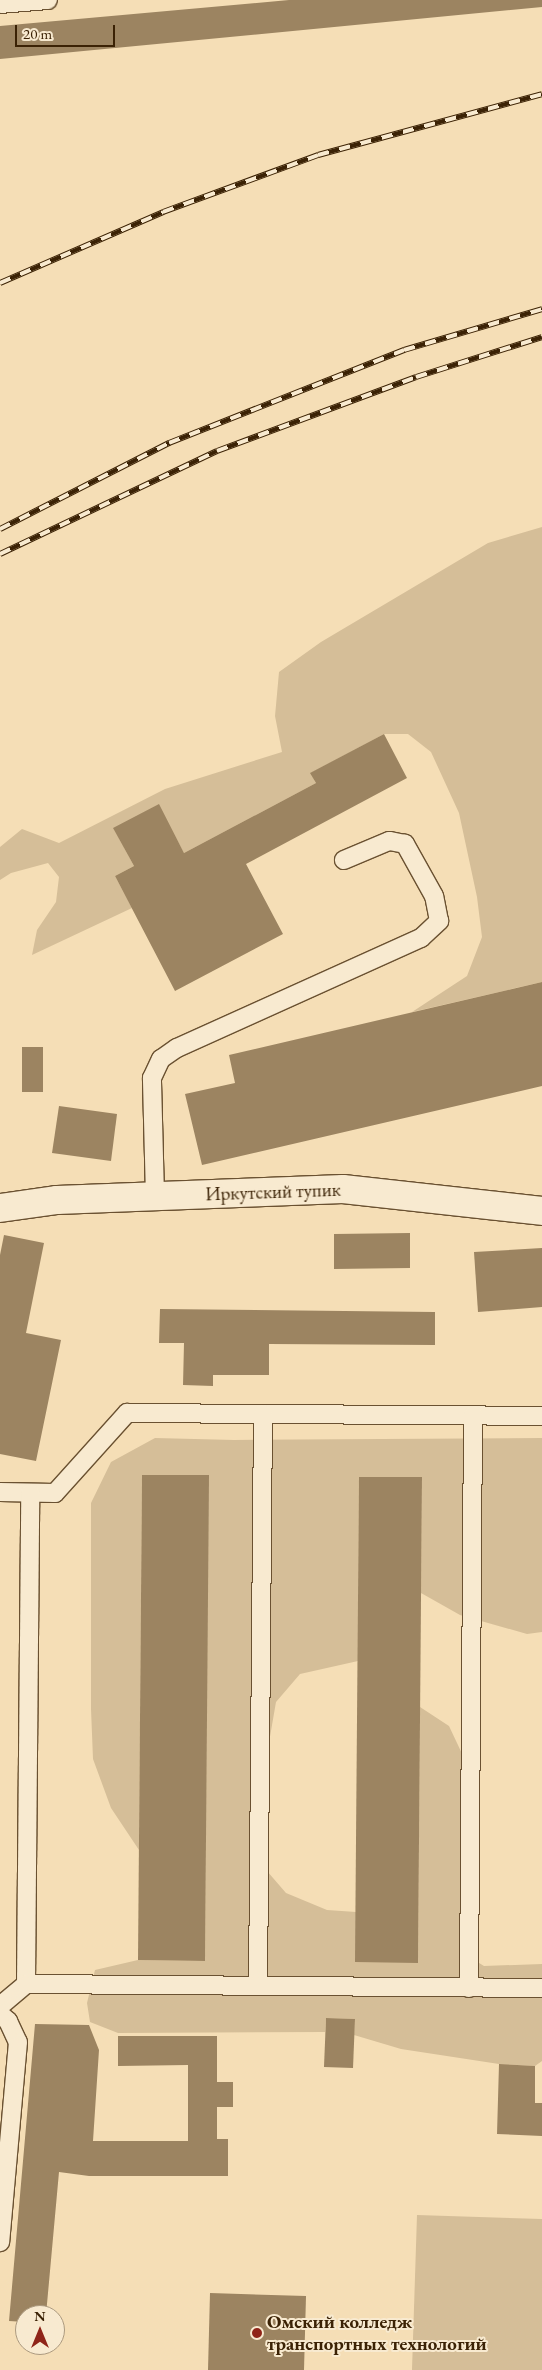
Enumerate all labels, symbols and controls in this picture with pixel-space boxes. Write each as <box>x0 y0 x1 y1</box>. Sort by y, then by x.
scale bar <box>18 15 118 47</box>
text: 20 m <box>23 24 52 43</box>
street label: Иркутский тупик <box>205 1178 341 1206</box>
north arrow <box>15 2305 65 2355</box>
text: N <box>34 2307 46 2325</box>
place label: Омский колледж транспортных технологий <box>267 2311 487 2355</box>
marker: Омский колледж транспортных технологий <box>251 2327 263 2339</box>

